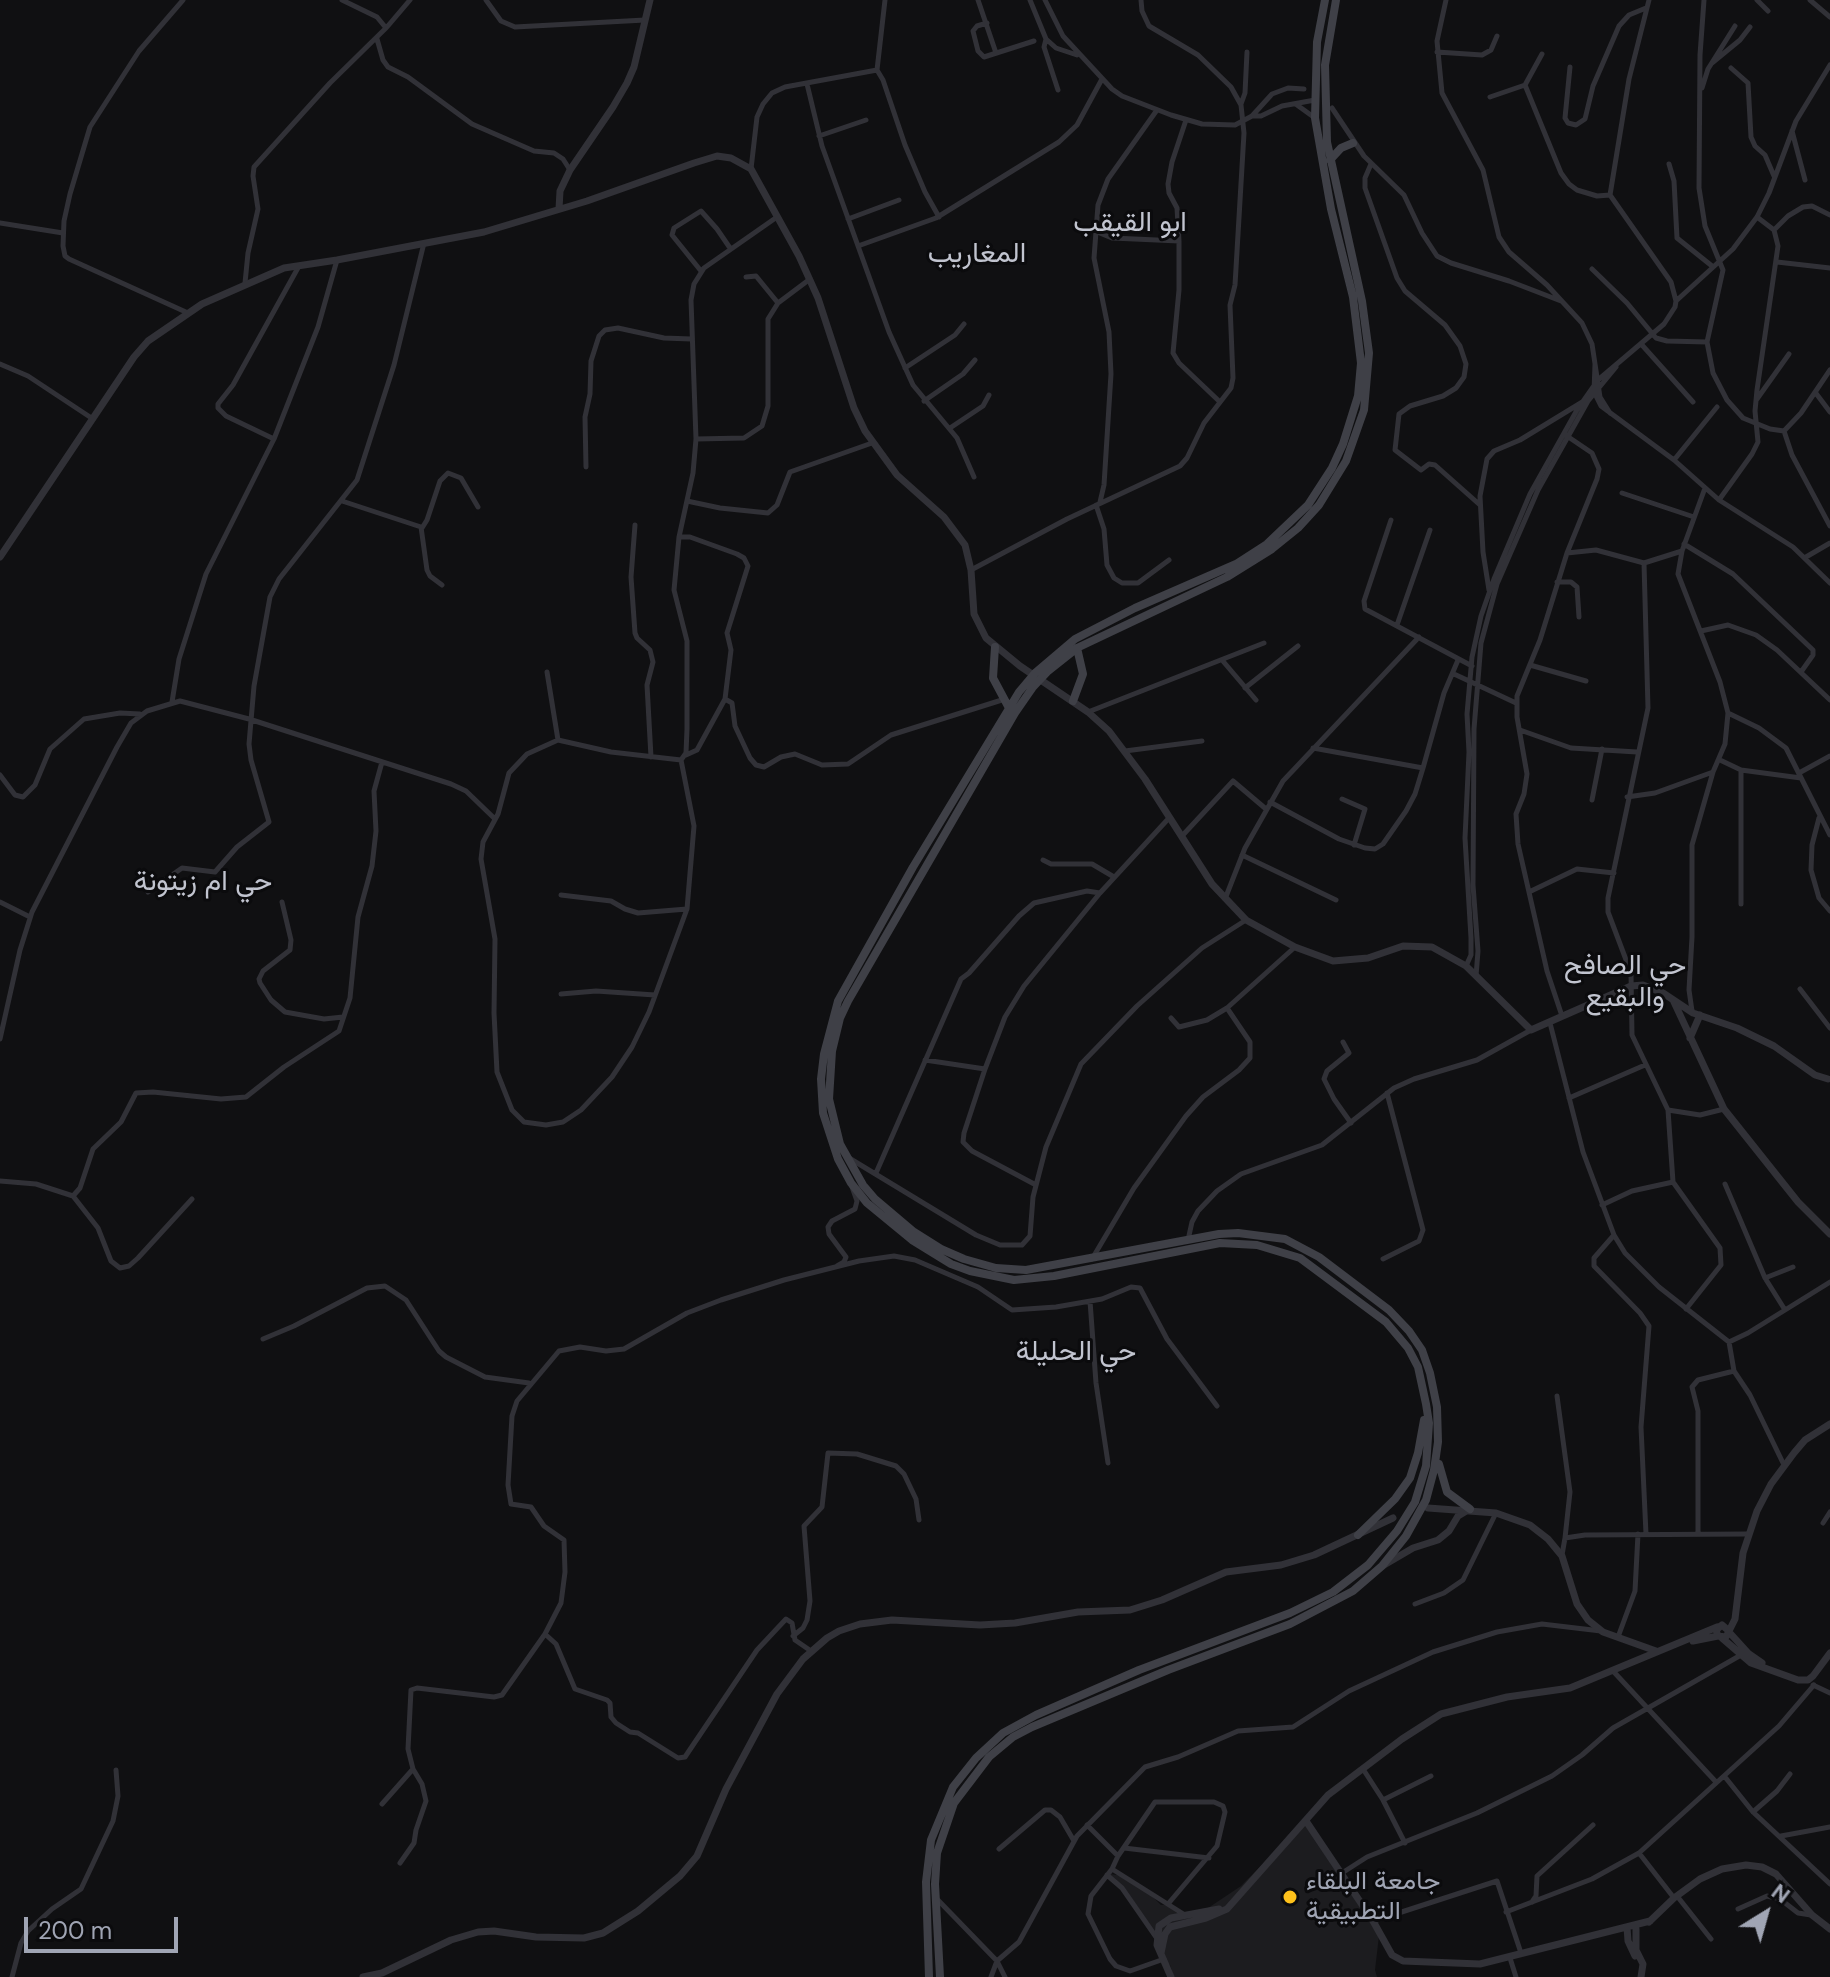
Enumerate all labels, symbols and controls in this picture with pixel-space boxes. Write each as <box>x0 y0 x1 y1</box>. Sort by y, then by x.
district label: ابو القيقب <box>1073 207 1187 241</box>
district label: المغاريب <box>928 238 1026 272</box>
district label: حي ام زيتونة <box>134 866 272 900</box>
district label: حي الصافح والبقيع <box>1564 950 1686 1016</box>
district label: حي الحليلة <box>1016 1336 1136 1370</box>
place label: جامعة البلقاء التطبيقية <box>1306 1866 1440 1928</box>
north arrow <box>1726 1873 1806 1953</box>
text: N <box>1766 1877 1796 1910</box>
marker: جامعة البلقاء التطبيقية <box>1281 1888 1299 1906</box>
scale bar <box>28 1901 182 1951</box>
text: 200 m <box>38 1915 112 1946</box>

